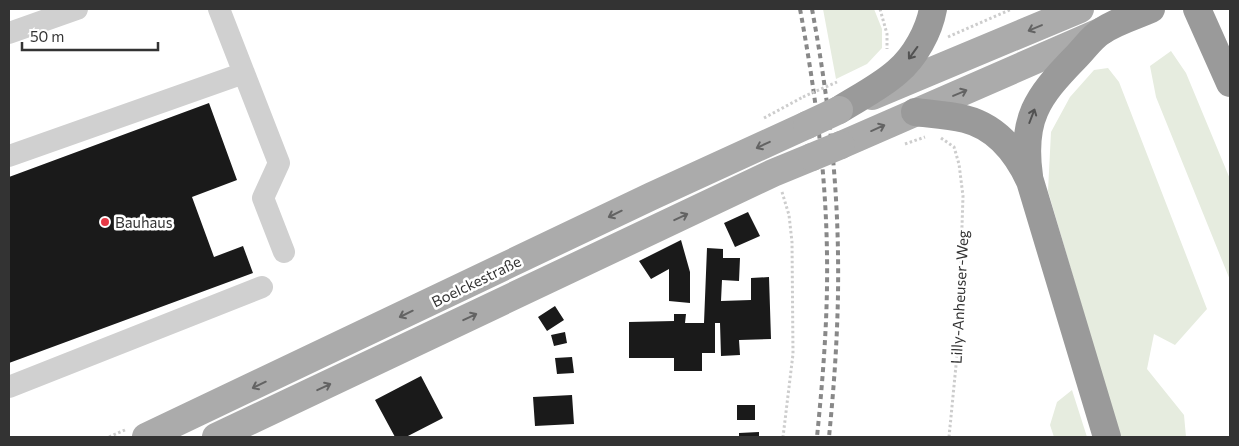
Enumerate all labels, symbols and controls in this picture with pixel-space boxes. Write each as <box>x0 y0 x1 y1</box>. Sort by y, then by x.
scale bar <box>22 20 159 52</box>
one-way arrow <box>1028 23 1043 33</box>
text: 50 m <box>30 27 64 45</box>
one-way arrow <box>908 46 918 60</box>
one-way arrow <box>952 87 967 97</box>
one-way arrow <box>1028 109 1038 124</box>
one-way arrow <box>870 123 885 133</box>
one-way arrow <box>756 141 771 151</box>
one-way arrow <box>608 209 623 219</box>
one-way arrow <box>673 212 688 222</box>
place label: Bauhaus <box>115 213 173 231</box>
marker: Bauhaus <box>99 216 111 228</box>
street label: Lilly-Anheuser-Weg <box>946 229 972 365</box>
street label: Boelckestraße <box>428 252 524 310</box>
one-way arrow <box>399 310 414 320</box>
one-way arrow <box>463 312 478 322</box>
one-way arrow <box>252 380 267 390</box>
one-way arrow <box>316 381 331 391</box>

